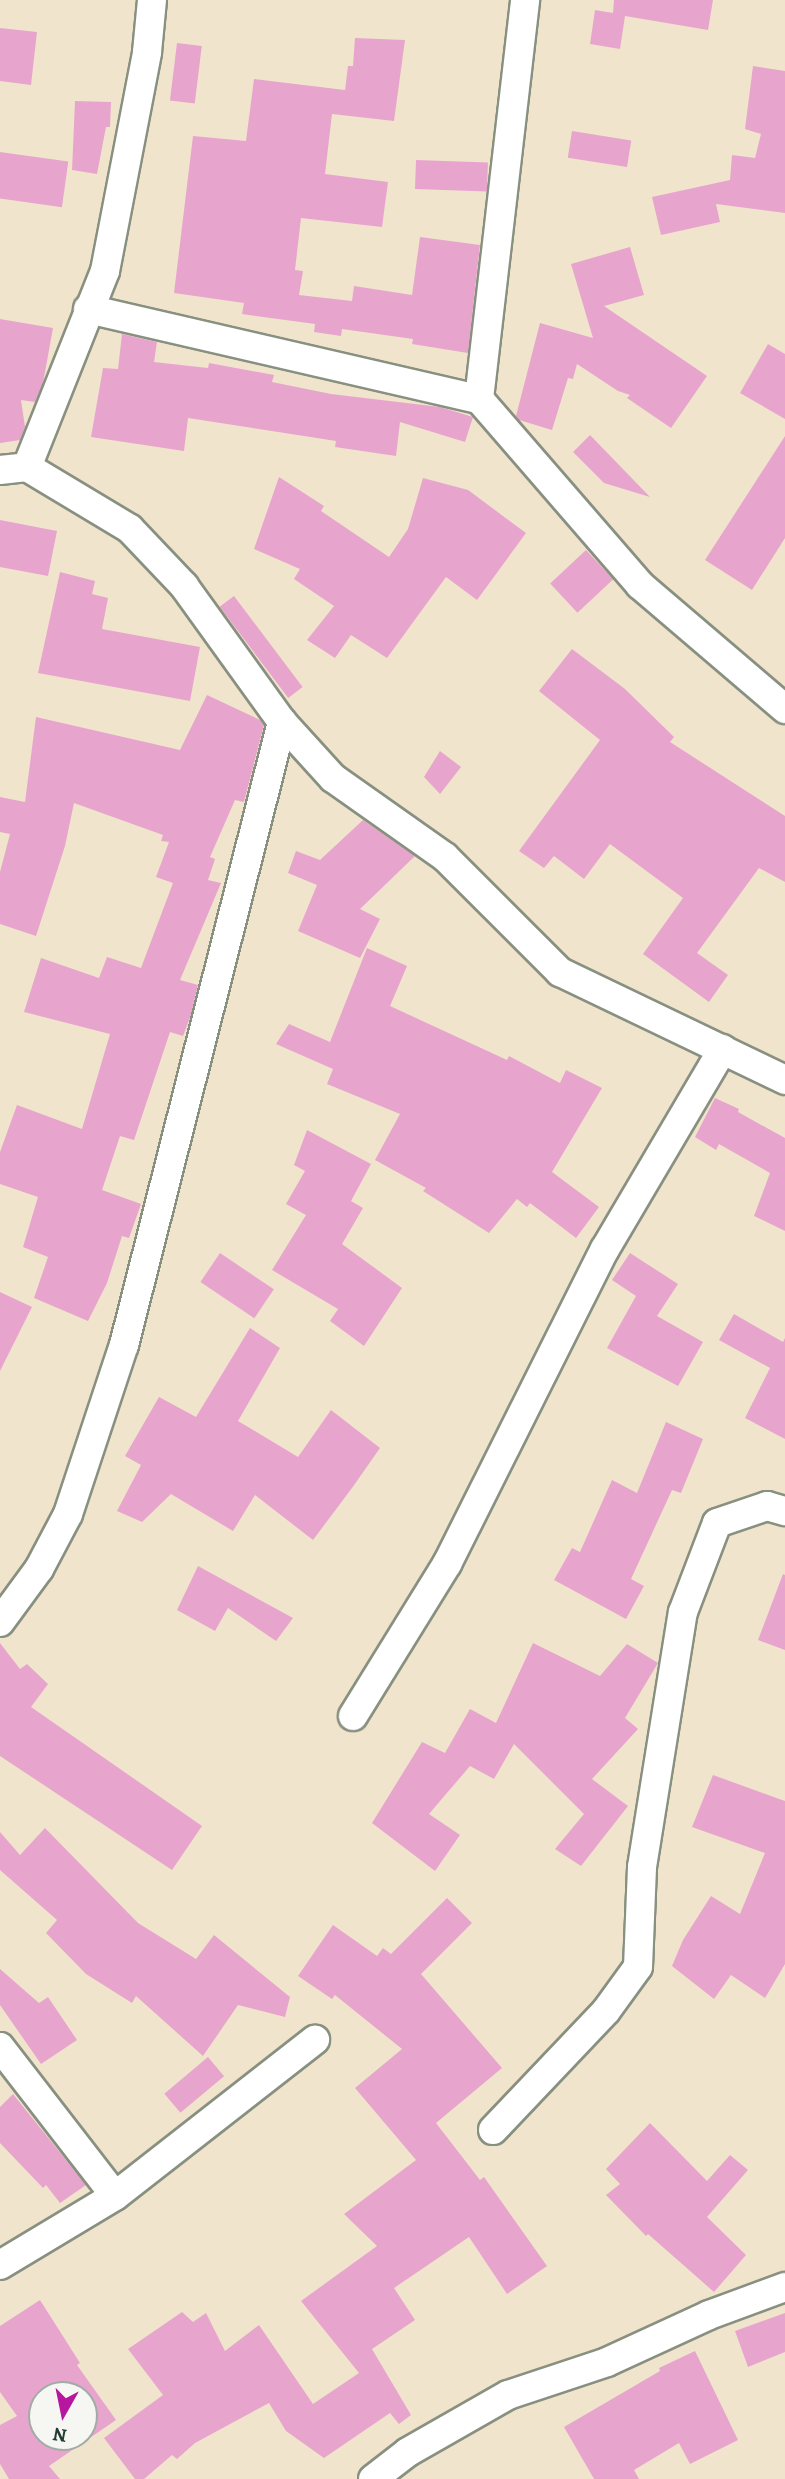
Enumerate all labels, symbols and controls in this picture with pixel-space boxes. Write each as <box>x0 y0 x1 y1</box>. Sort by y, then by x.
north arrow <box>28 2381 98 2451</box>
text: N <box>51 2421 69 2449</box>

